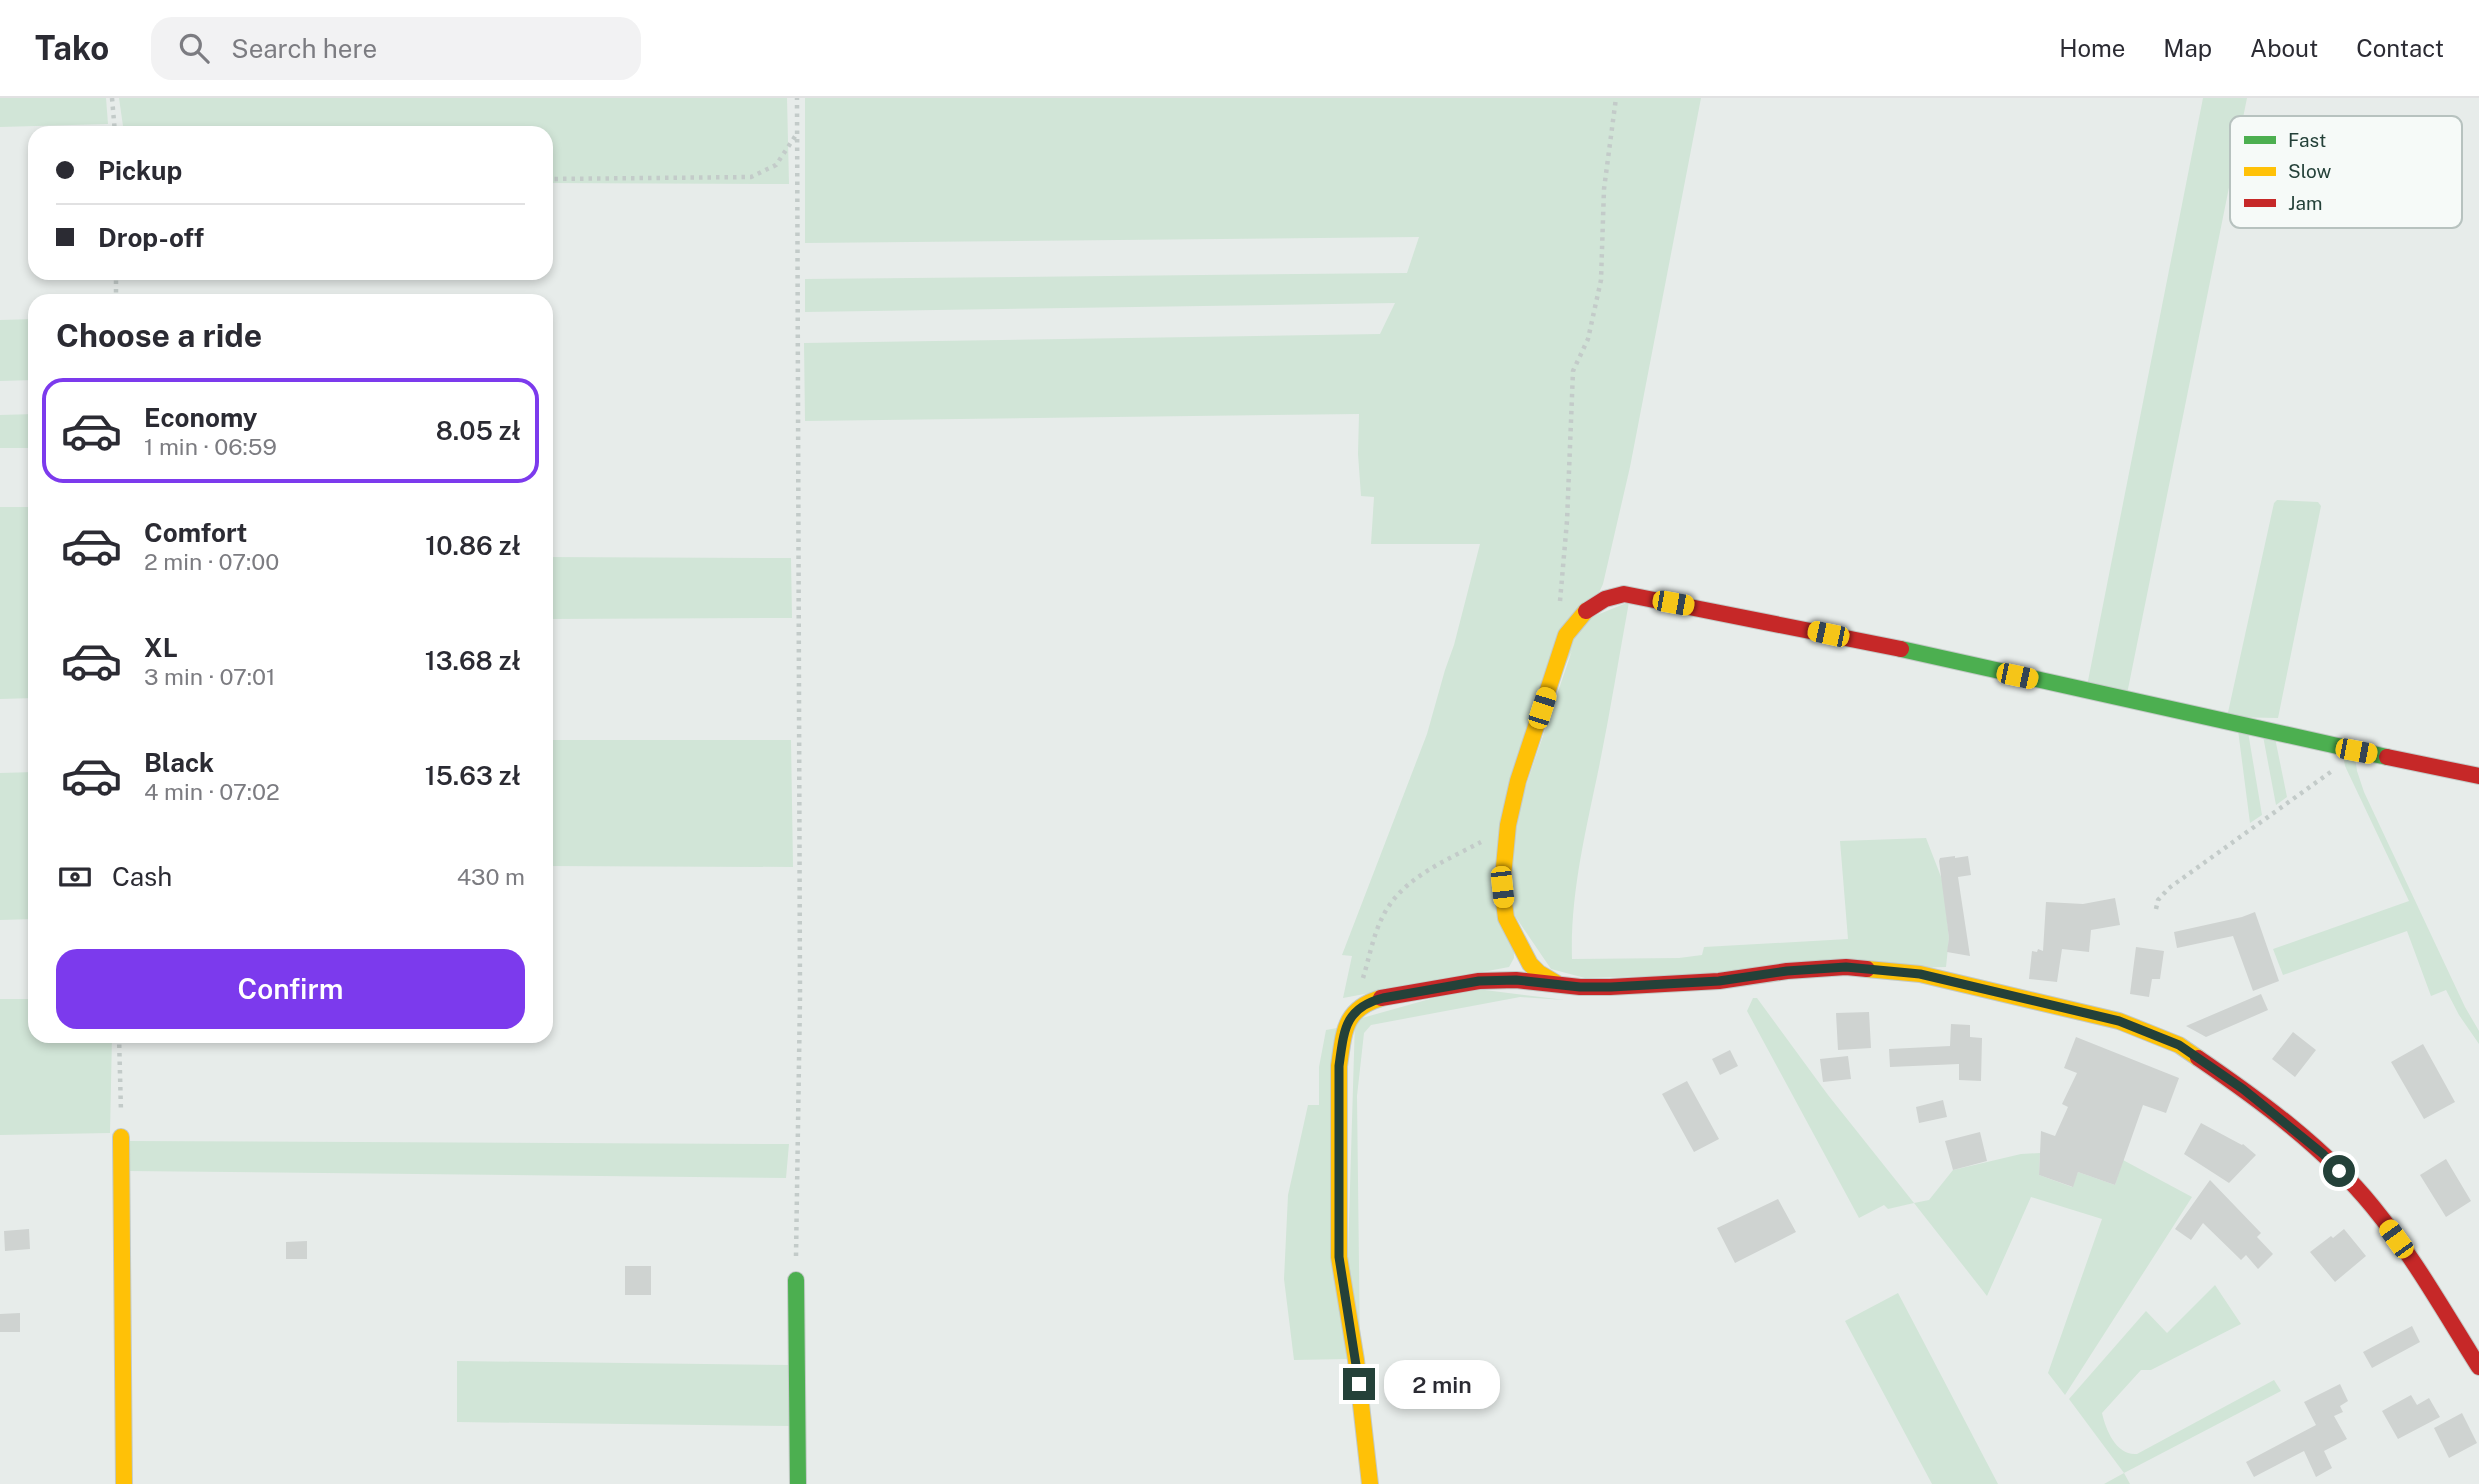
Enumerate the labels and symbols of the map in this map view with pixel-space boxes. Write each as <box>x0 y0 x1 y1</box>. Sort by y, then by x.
legend <box>2230 116 2462 228</box>
text: Fast <box>2288 129 2326 151</box>
text: Slow <box>2288 160 2332 182</box>
text: Jam <box>2288 192 2322 214</box>
car <box>1651 589 1696 617</box>
car <box>1806 619 1851 649</box>
car <box>1995 661 2040 691</box>
car <box>1526 685 1559 731</box>
car <box>2334 737 2379 765</box>
car <box>1490 865 1515 909</box>
route start <box>2323 1155 2355 1187</box>
car <box>2376 1216 2417 1262</box>
callout: 2 min <box>1384 1360 1499 1408</box>
route end <box>1343 1368 1375 1400</box>

